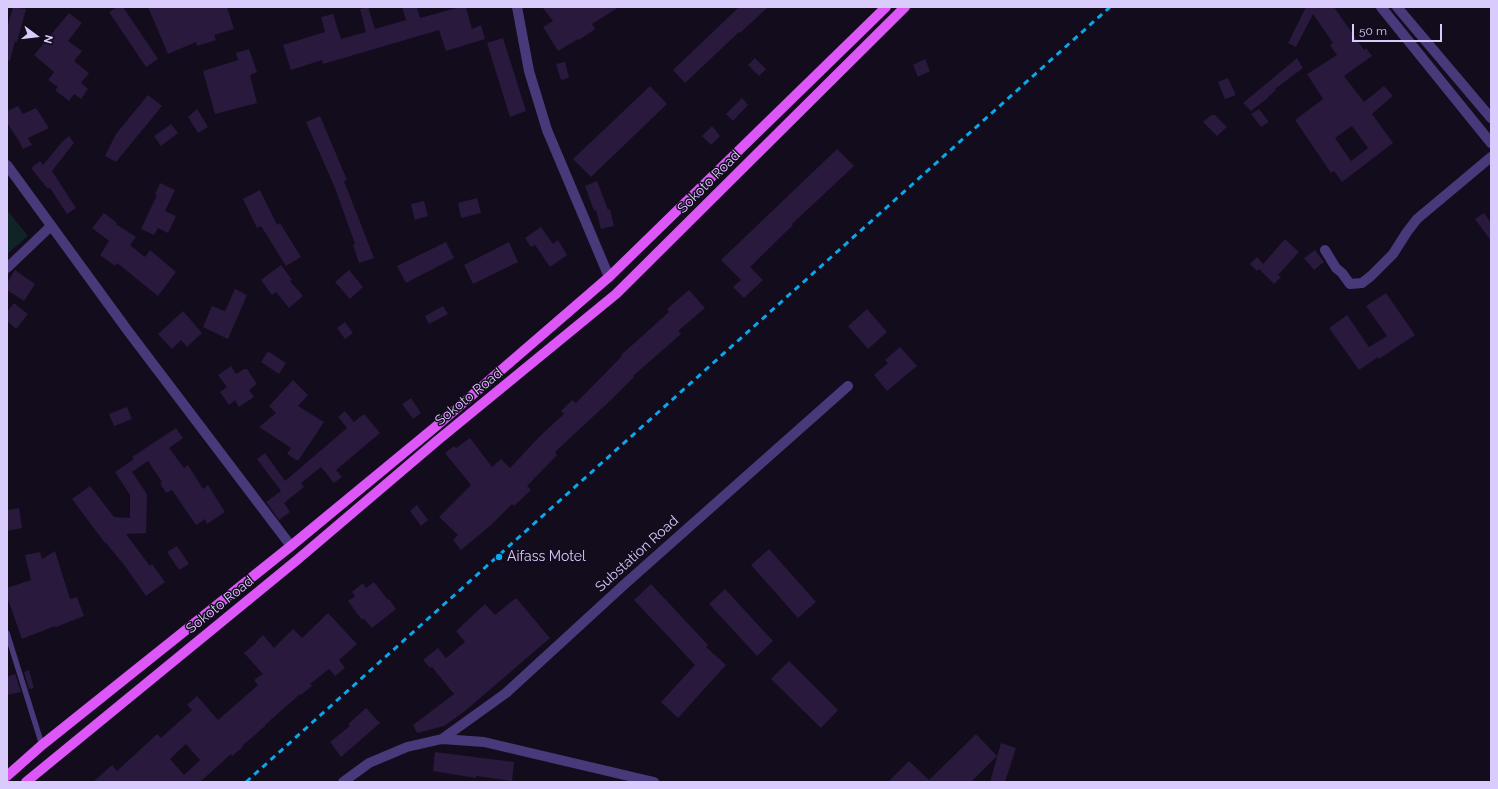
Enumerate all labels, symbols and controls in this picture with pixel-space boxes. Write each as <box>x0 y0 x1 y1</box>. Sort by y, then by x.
north arrow <box>16 16 56 56</box>
scale bar <box>1354 16 1444 42</box>
text: 50 m <box>1359 24 1387 38</box>
text: N <box>41 33 55 45</box>
street label: Sokoto Road <box>674 147 744 217</box>
street label: Sokoto Road <box>432 365 506 429</box>
street label: Substation Road <box>592 512 682 596</box>
place label: Aifass Motel <box>507 549 586 565</box>
marker: Aifass Motel <box>494 552 504 562</box>
street label: Sokoto Road <box>183 573 257 637</box>

